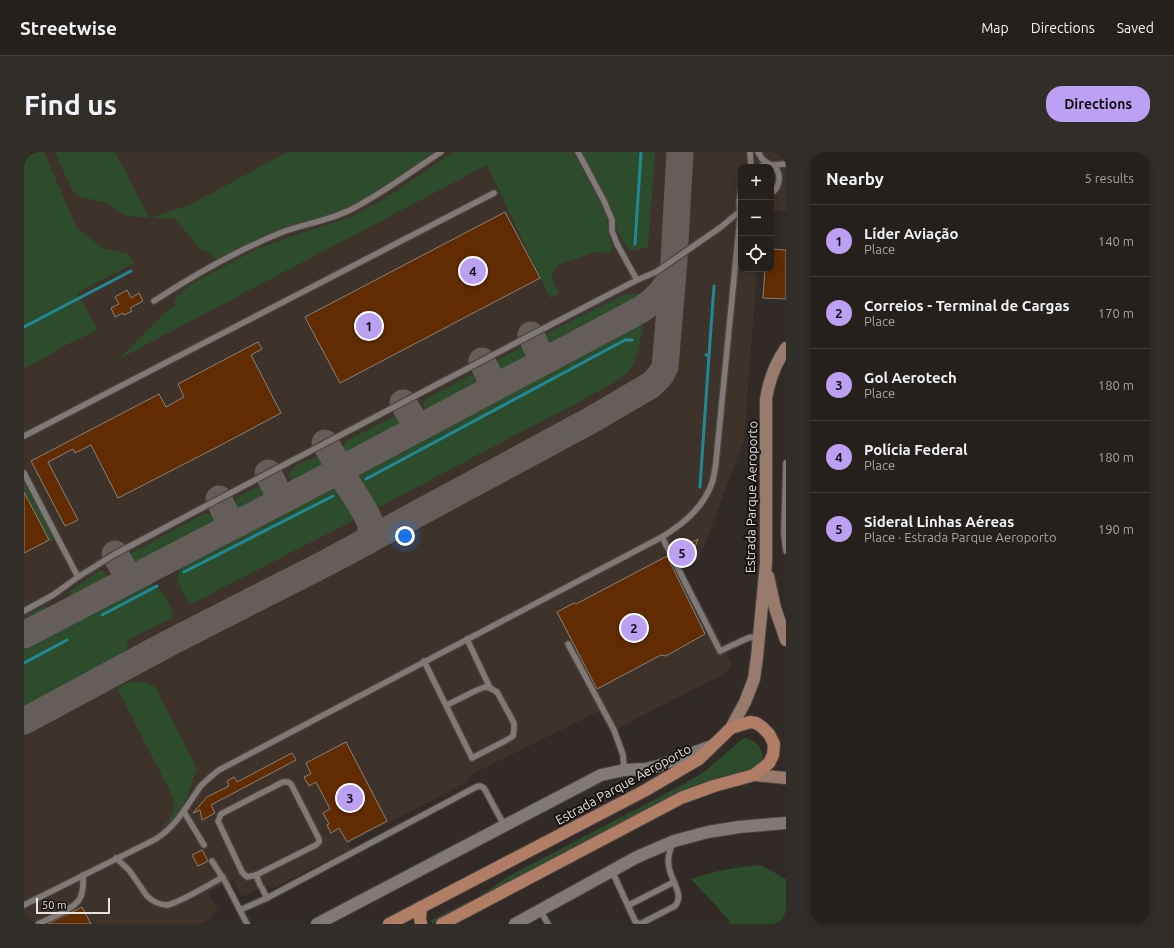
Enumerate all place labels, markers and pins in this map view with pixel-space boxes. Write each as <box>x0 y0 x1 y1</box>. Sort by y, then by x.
pin: 4 <box>460 256 486 286</box>
pin: 1 <box>356 311 382 341</box>
pin: 5 <box>669 538 695 568</box>
pin: 2 <box>621 613 647 643</box>
pin: 3 <box>337 783 363 813</box>

